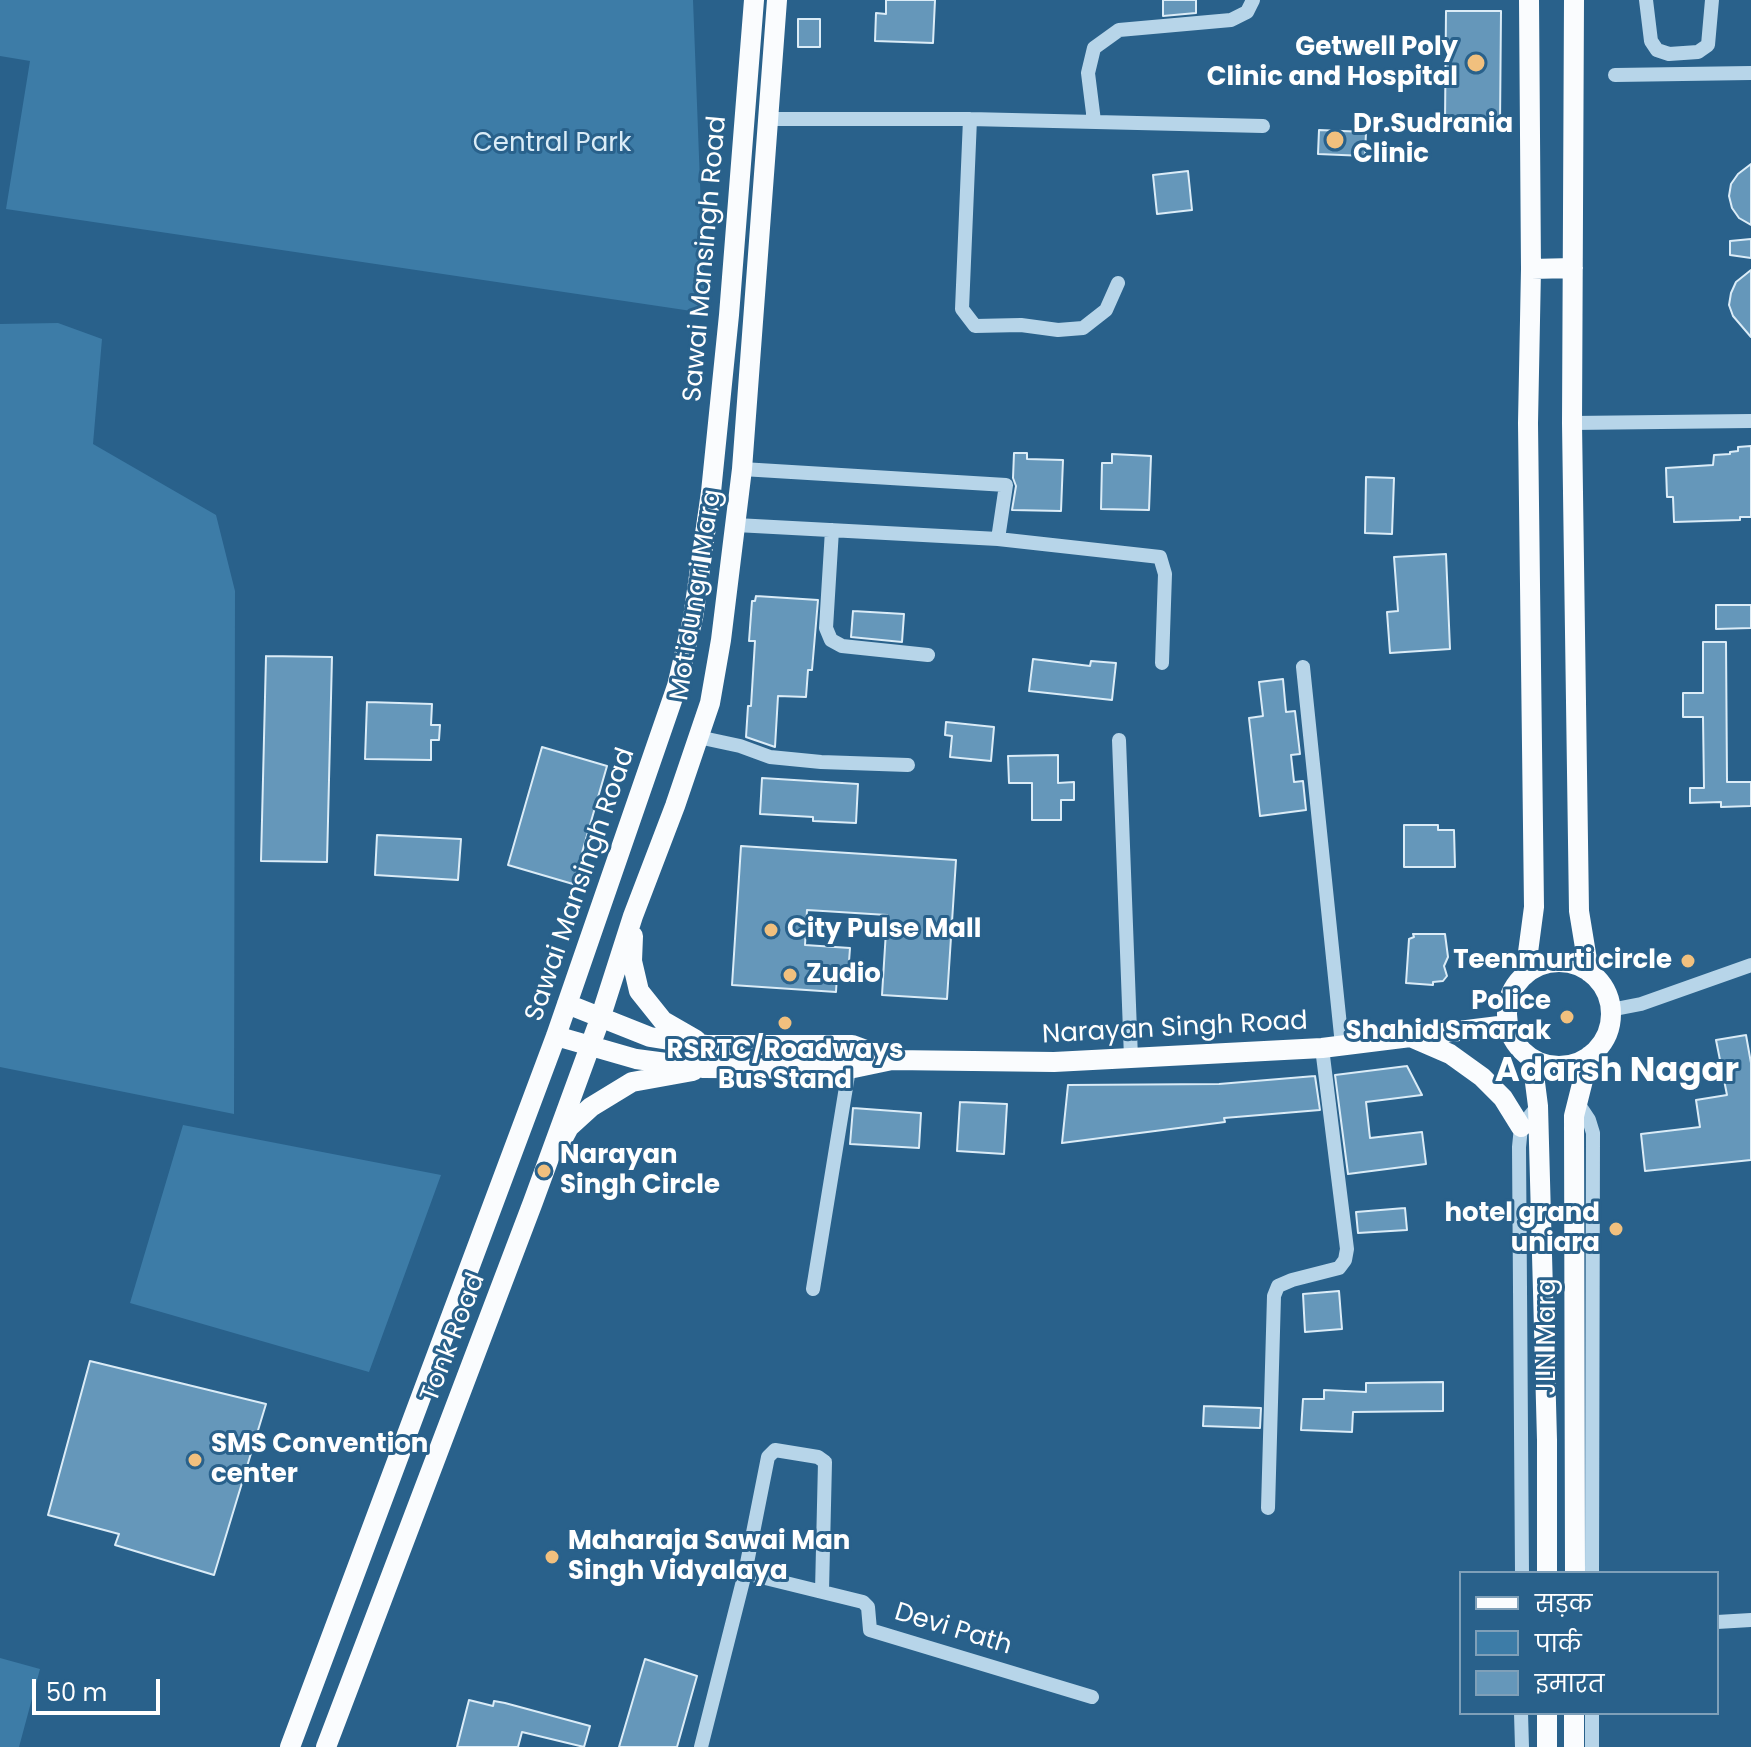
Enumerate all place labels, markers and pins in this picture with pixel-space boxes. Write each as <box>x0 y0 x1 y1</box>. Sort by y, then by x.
place label: Getwell Poly Clinic and Hospital <box>1207 32 1458 94</box>
marker: Getwell Poly Clinic and Hospital <box>1465 52 1487 74</box>
place label: Dr.Sudrania Clinic <box>1353 109 1513 170</box>
marker: Dr.Sudrania Clinic <box>1324 129 1346 151</box>
place label: City Pulse Mall <box>787 914 981 946</box>
marker: City Pulse Mall <box>762 921 780 939</box>
place label: Teenmurti circle <box>1453 945 1672 977</box>
marker: Teenmurti circle <box>1679 952 1697 970</box>
place label: Zudio <box>806 959 881 991</box>
marker: Zudio <box>781 966 799 984</box>
place label: Police Shahid Smarak <box>1345 986 1551 1048</box>
marker: Police Shahid Smarak <box>1558 1008 1576 1026</box>
marker: RSRTC/Roadways Bus Stand <box>776 1014 794 1032</box>
place label: RSRTC/Roadways Bus Stand <box>667 1035 903 1096</box>
place label: Narayan Singh Circle <box>560 1140 720 1202</box>
marker: Narayan Singh Circle <box>535 1162 553 1180</box>
place label: hotel grand uniara <box>1445 1198 1600 1260</box>
marker: hotel grand uniara <box>1607 1220 1625 1238</box>
place label: SMS Convention center <box>211 1429 428 1490</box>
marker: SMS Convention center <box>186 1451 204 1469</box>
place label: Maharaja Sawai Man Singh Vidyalaya <box>568 1526 850 1588</box>
marker: Maharaja Sawai Man Singh Vidyalaya <box>543 1548 561 1566</box>

